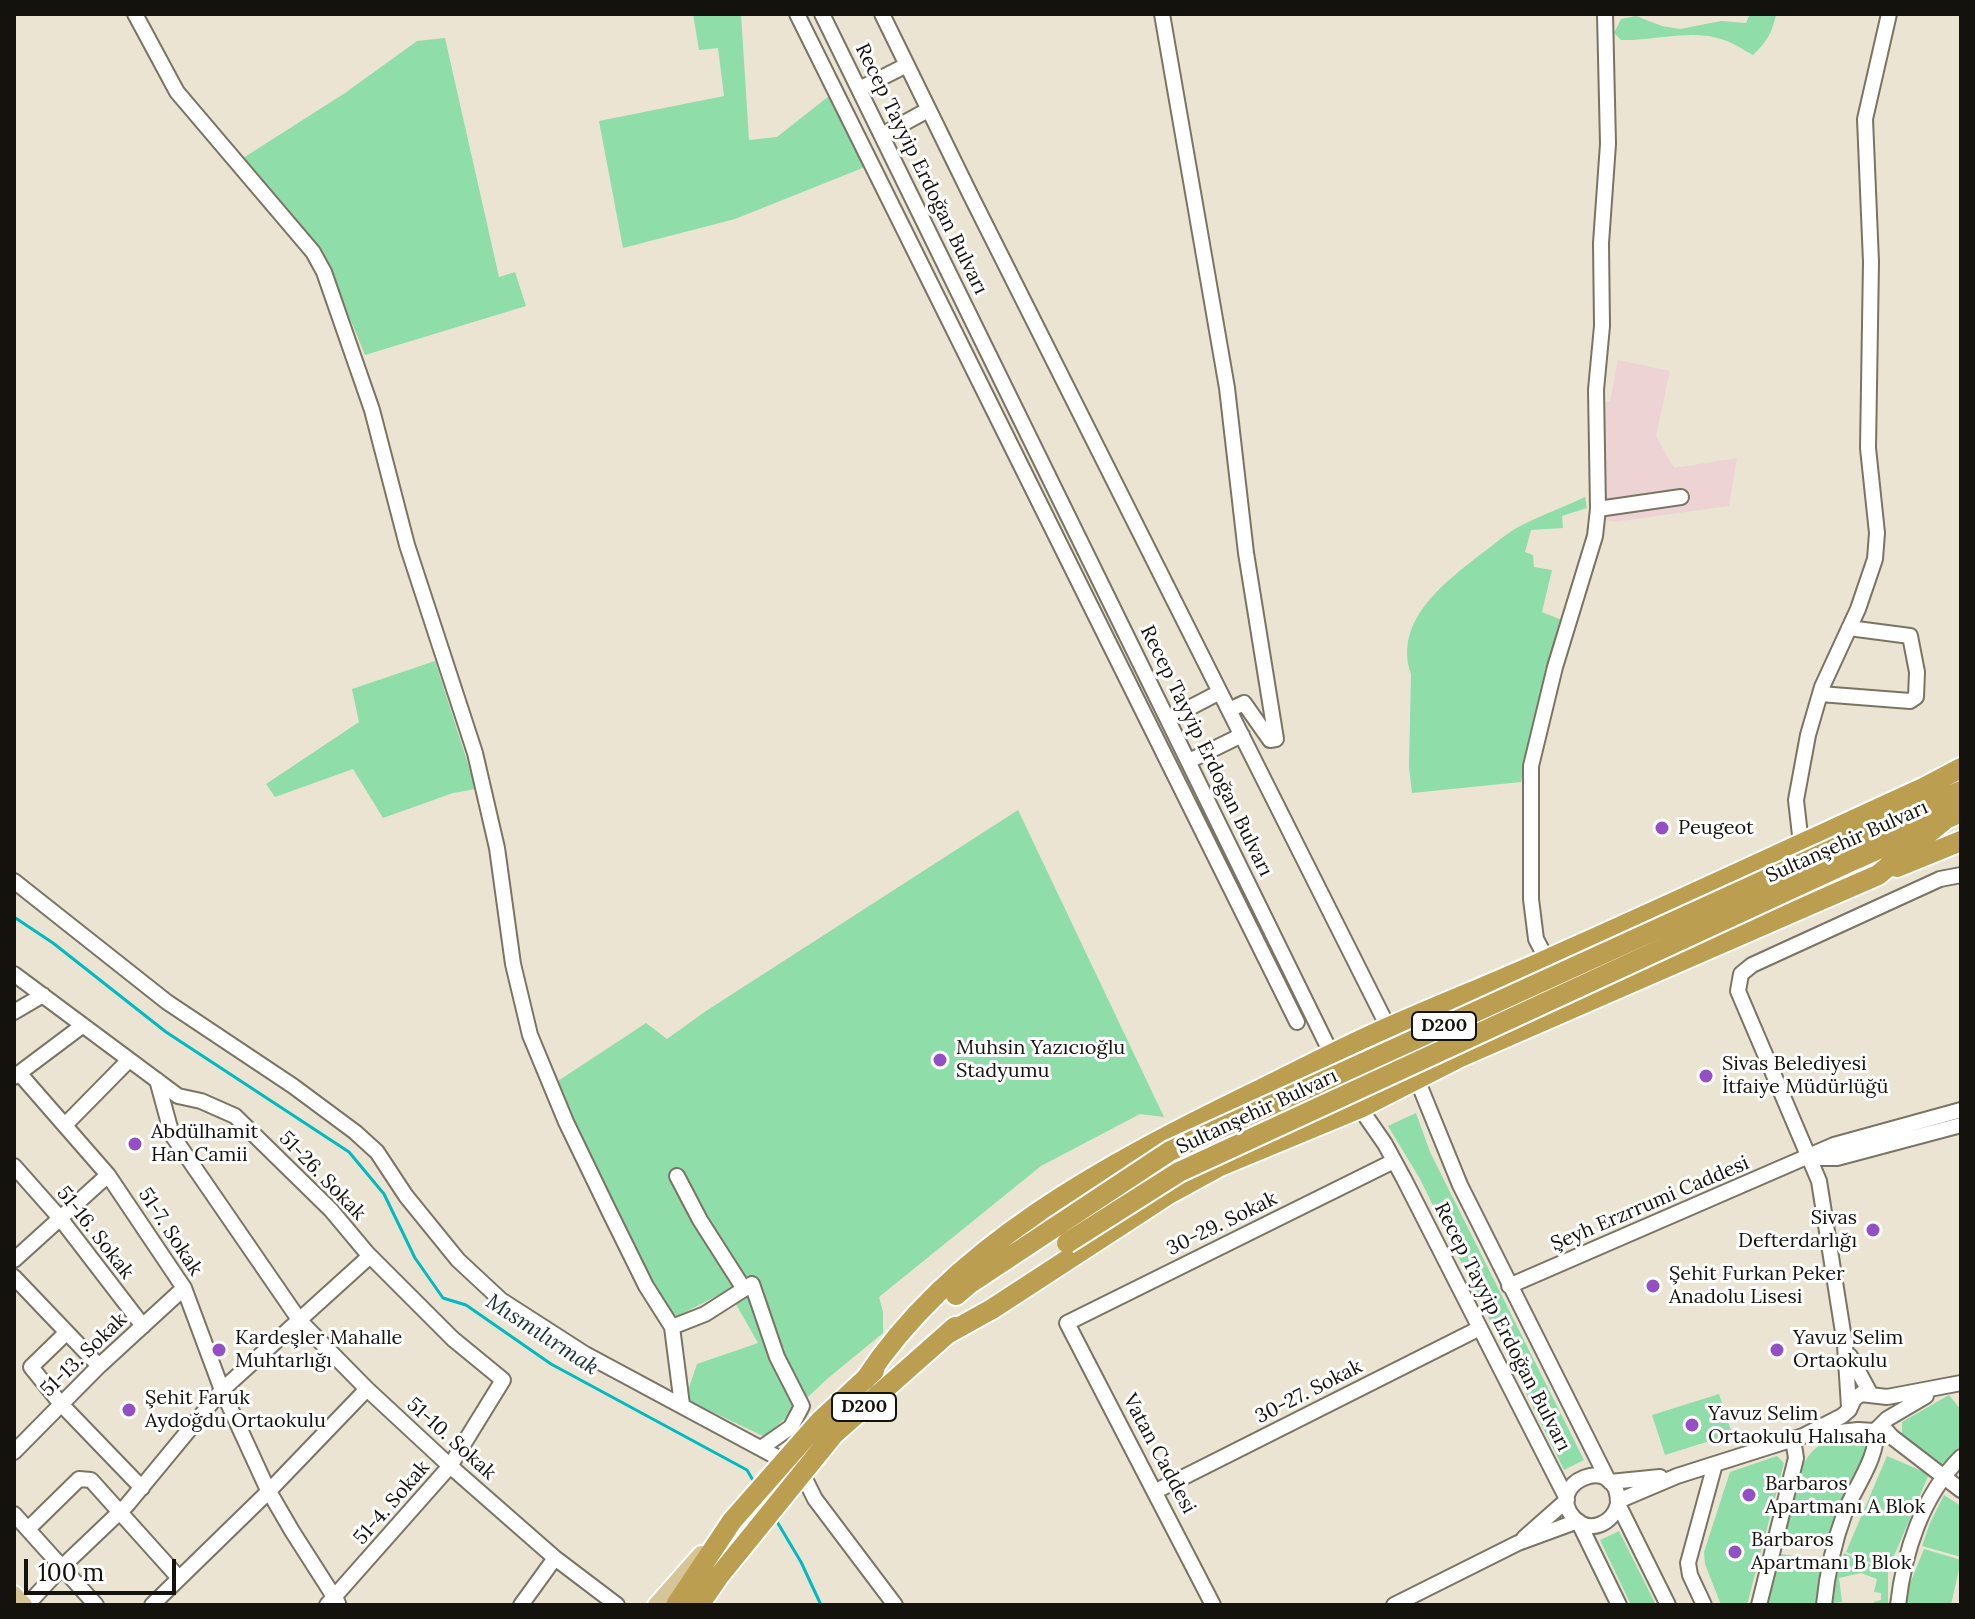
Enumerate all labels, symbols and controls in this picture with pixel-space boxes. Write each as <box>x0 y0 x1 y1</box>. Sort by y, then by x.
street label: Recep Tayyip Erdoğan Bulvarı <box>850 40 992 298</box>
street label: Recep Tayyip Erdoğan Bulvarı <box>1135 622 1277 880</box>
street label: Sultanşehir Bulvarı <box>1762 796 1932 888</box>
place label: Peugeot <box>1678 816 1754 840</box>
marker: Peugeot <box>1653 819 1671 837</box>
road number: D200 <box>1412 1012 1476 1040</box>
place label: Muhsin Yazıcıoğlu Stadyumu <box>956 1036 1125 1083</box>
marker: Muhsin Yazıcıoğlu Stadyumu <box>931 1051 949 1069</box>
place label: Sivas Belediyesi İtfaiye Müdürlüğü <box>1722 1052 1888 1099</box>
street label: Sultanşehir Bulvarı <box>1173 1064 1341 1160</box>
marker: Sivas Belediyesi İtfaiye Müdürlüğü <box>1697 1067 1715 1085</box>
place label: Abdülhamit Han Camii <box>151 1120 258 1167</box>
street label: 51-26. Sokak <box>274 1127 370 1225</box>
marker: Abdülhamit Han Camii <box>126 1135 144 1153</box>
street label: Şeyh Erzrrumi Caddesi <box>1547 1151 1753 1257</box>
street label: 51-16. Sokak <box>51 1182 139 1284</box>
street label: 51-7. Sokak <box>133 1184 207 1280</box>
street label: 30-29. Sokak <box>1163 1187 1281 1261</box>
street label: Recep Tayyip Erdoğan Bulvarı <box>1429 1199 1575 1455</box>
place label: Sivas Defterdarlığı <box>1738 1206 1857 1253</box>
marker: Sivas Defterdarlığı <box>1864 1221 1882 1239</box>
place label: Şehit Furkan Peker Anadolu Lisesi <box>1669 1262 1845 1309</box>
marker: Şehit Furkan Peker Anadolu Lisesi <box>1644 1277 1662 1295</box>
water label: Mısmılırmak <box>481 1289 603 1381</box>
street label: 51-13. Sokak <box>36 1308 132 1402</box>
place label: Kardeşler Mahalle Muhtarlığı <box>235 1326 402 1373</box>
place label: Yavuz Selim Ortaokulu <box>1793 1326 1903 1373</box>
marker: Kardeşler Mahalle Muhtarlığı <box>210 1341 228 1359</box>
marker: Yavuz Selim Ortaokulu <box>1768 1341 1786 1359</box>
street label: 30-27. Sokak <box>1252 1355 1366 1429</box>
place label: Şehit Faruk Aydoğdu Ortaokulu <box>145 1386 326 1433</box>
street label: Vatan Caddesi <box>1117 1390 1201 1518</box>
street label: 51-10. Sokak <box>402 1393 500 1485</box>
road number: D200 <box>832 1393 896 1421</box>
marker: Şehit Faruk Aydoğdu Ortaokulu <box>120 1401 138 1419</box>
place label: Yavuz Selim Ortaokulu Halısaha <box>1708 1402 1886 1449</box>
marker: Yavuz Selim Ortaokulu Halısaha <box>1683 1416 1701 1434</box>
street label: 51-4. Sokak <box>349 1456 435 1550</box>
place label: Barbaros Apartmanı A Blok <box>1765 1472 1925 1519</box>
marker: Barbaros Apartmanı A Blok <box>1740 1486 1758 1504</box>
place label: Barbaros Apartmanı B Blok <box>1751 1528 1911 1575</box>
scale bar <box>28 1543 180 1593</box>
marker: Barbaros Apartmanı B Blok <box>1726 1543 1744 1561</box>
text: 100 m <box>38 1557 104 1588</box>

